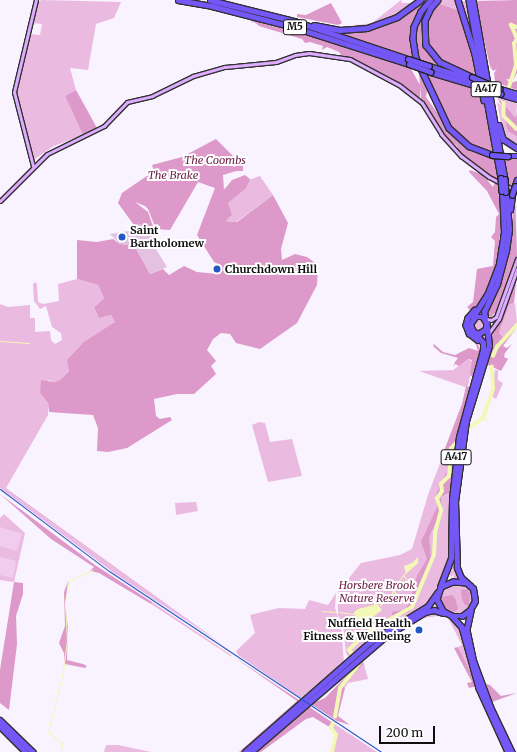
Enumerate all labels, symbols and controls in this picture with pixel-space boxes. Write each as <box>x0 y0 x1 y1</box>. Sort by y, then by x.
road number: M5 <box>283 19 307 35</box>
road number: A417 <box>470 81 502 97</box>
park label: The Coombs <box>184 153 246 167</box>
park label: The Brake <box>148 168 198 182</box>
place label: Saint Bartholomew <box>130 224 204 250</box>
marker: Saint Bartholomew <box>117 232 127 242</box>
place label: Churchdown Hill <box>225 262 317 276</box>
marker: Churchdown Hill <box>212 264 222 274</box>
road number: A417 <box>440 449 472 465</box>
park label: Horsbere Brook Nature Reserve <box>339 579 415 605</box>
place label: Nuffield Health Fitness & Wellbeing <box>303 617 411 643</box>
marker: Nuffield Health Fitness & Wellbeing <box>414 625 424 635</box>
scale bar <box>381 718 437 744</box>
text: 200 m <box>386 725 423 740</box>

